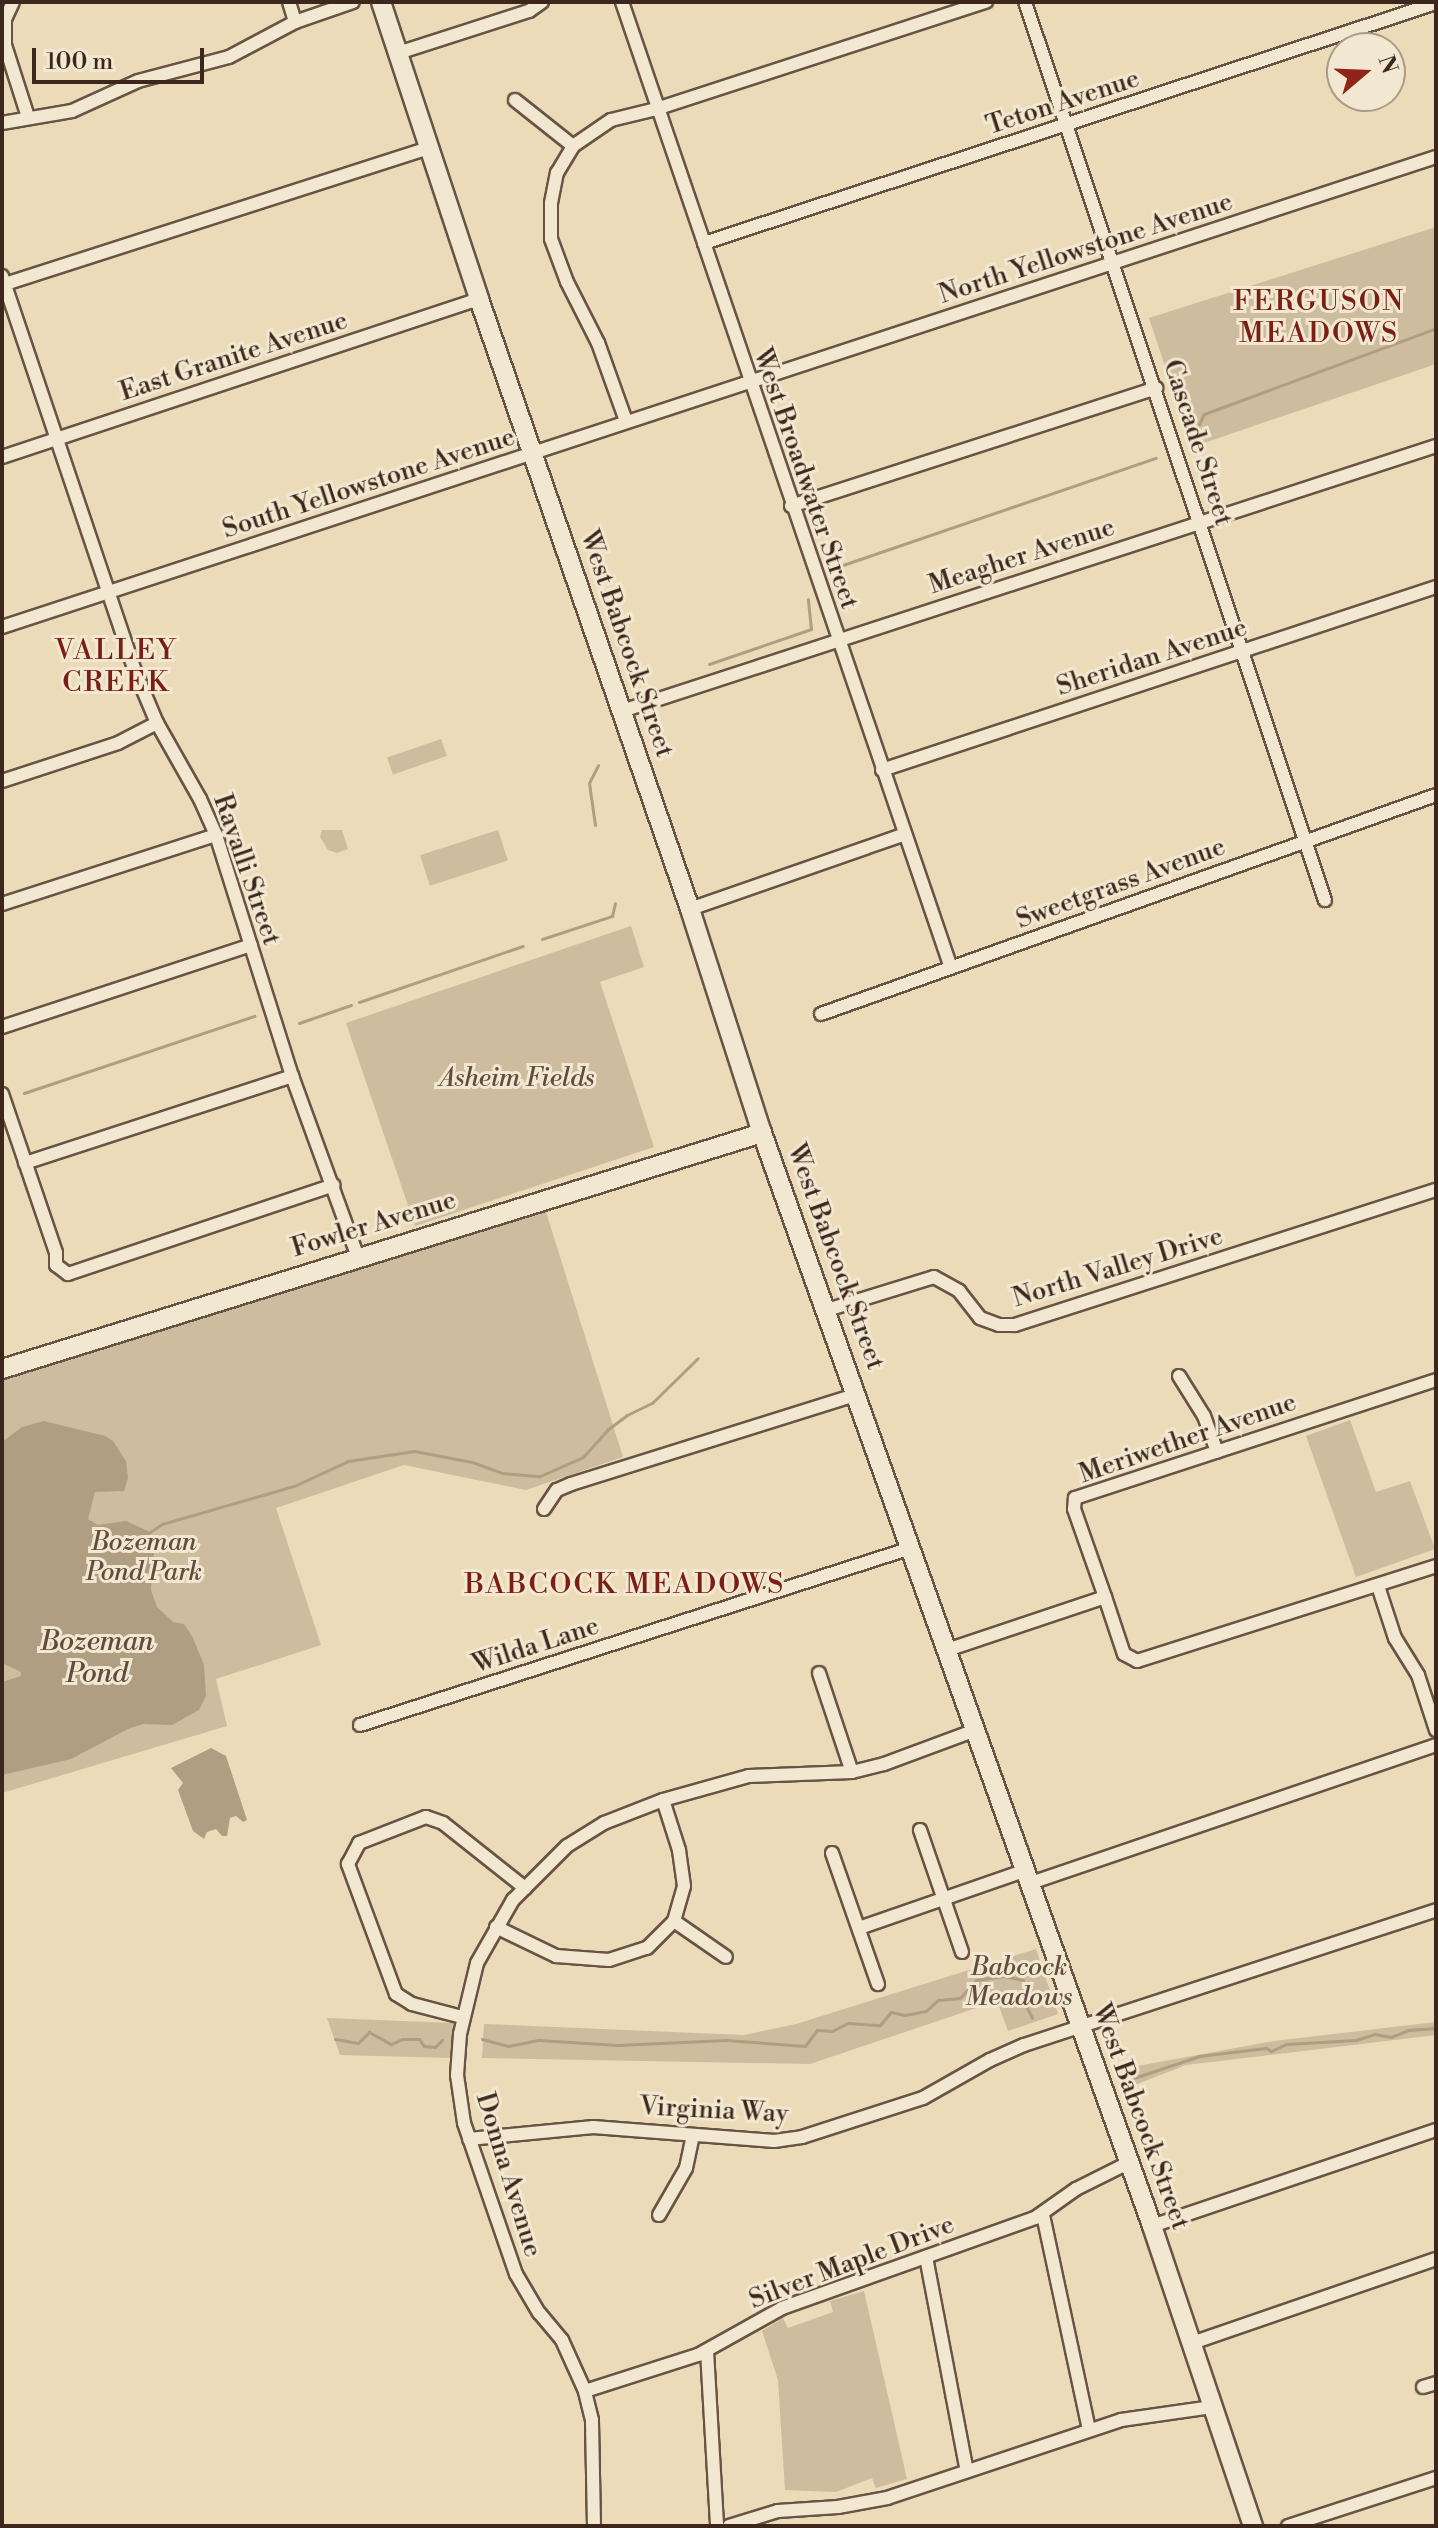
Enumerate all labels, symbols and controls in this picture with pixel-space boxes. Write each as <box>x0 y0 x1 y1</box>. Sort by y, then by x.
scale bar <box>36 32 208 82</box>
north arrow <box>1326 32 1406 112</box>
text: 100 m <box>46 47 113 77</box>
text: N <box>1372 52 1403 77</box>
street label: Teton Avenue <box>983 64 1143 142</box>
street label: North Yellowstone Avenue <box>935 187 1237 311</box>
district label: FERGUSON MEADOWS <box>1233 285 1405 351</box>
street label: East Granite Avenue <box>116 305 352 409</box>
street label: West Broadwater Street <box>746 344 864 614</box>
street label: Cascade Street <box>1156 356 1238 530</box>
street label: South Yellowstone Avenue <box>219 422 519 546</box>
street label: Meagher Avenue <box>925 512 1119 602</box>
street label: West Babcock Street <box>573 526 679 762</box>
street label: Sheridan Avenue <box>1053 613 1251 703</box>
district label: VALLEY CREEK <box>55 634 177 700</box>
street label: Ravalli Street <box>206 790 286 950</box>
street label: Sweetgrass Avenue <box>1012 832 1230 936</box>
park label: Asheim Fields <box>439 1063 595 1095</box>
street label: West Babcock Street <box>780 1140 890 1374</box>
street label: Fowler Avenue <box>288 1185 460 1265</box>
street label: North Valley Drive <box>1009 1221 1227 1315</box>
street label: Meriwether Avenue <box>1075 1387 1301 1491</box>
park label: Bozeman Pond Park <box>86 1527 202 1588</box>
district label: BABCOCK MEADOWS <box>465 1568 785 1602</box>
street label: Wilda Lane <box>469 1611 603 1681</box>
water label: Bozeman Pond <box>40 1625 154 1691</box>
park label: Babcock Meadows <box>965 1952 1073 2014</box>
street label: West Babcock Street <box>1085 2000 1195 2234</box>
street label: Donna Avenue <box>468 2089 548 2261</box>
street label: Virginia Way <box>639 2092 789 2130</box>
street label: Silver Maple Drive <box>745 2210 959 2316</box>

